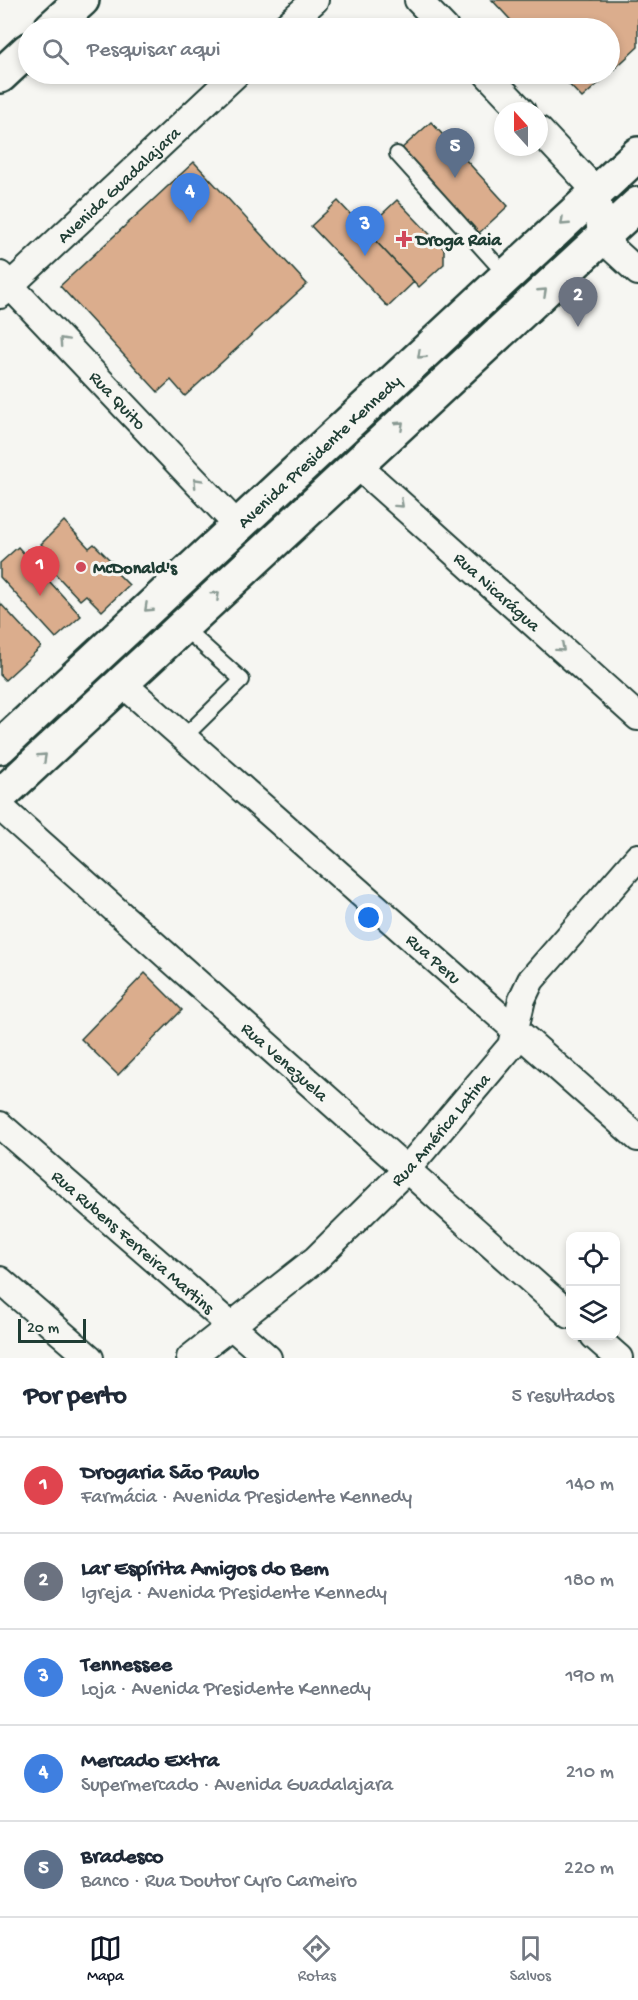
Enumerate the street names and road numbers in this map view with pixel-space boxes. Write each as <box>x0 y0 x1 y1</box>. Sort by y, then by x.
street label: Avenida Guadalajara <box>54 123 187 249</box>
street label: Rua Quito <box>84 368 149 435</box>
street label: Avenida Presidente Kennedy <box>234 371 407 534</box>
street label: Rua Nicarágua <box>448 549 544 638</box>
street label: Rua Peru <box>401 930 465 990</box>
street label: Rua Venezuela <box>236 1019 332 1108</box>
street label: Rua América Latina <box>388 1069 497 1192</box>
street label: Rua Rubens Ferreira Martins <box>46 1167 219 1320</box>

